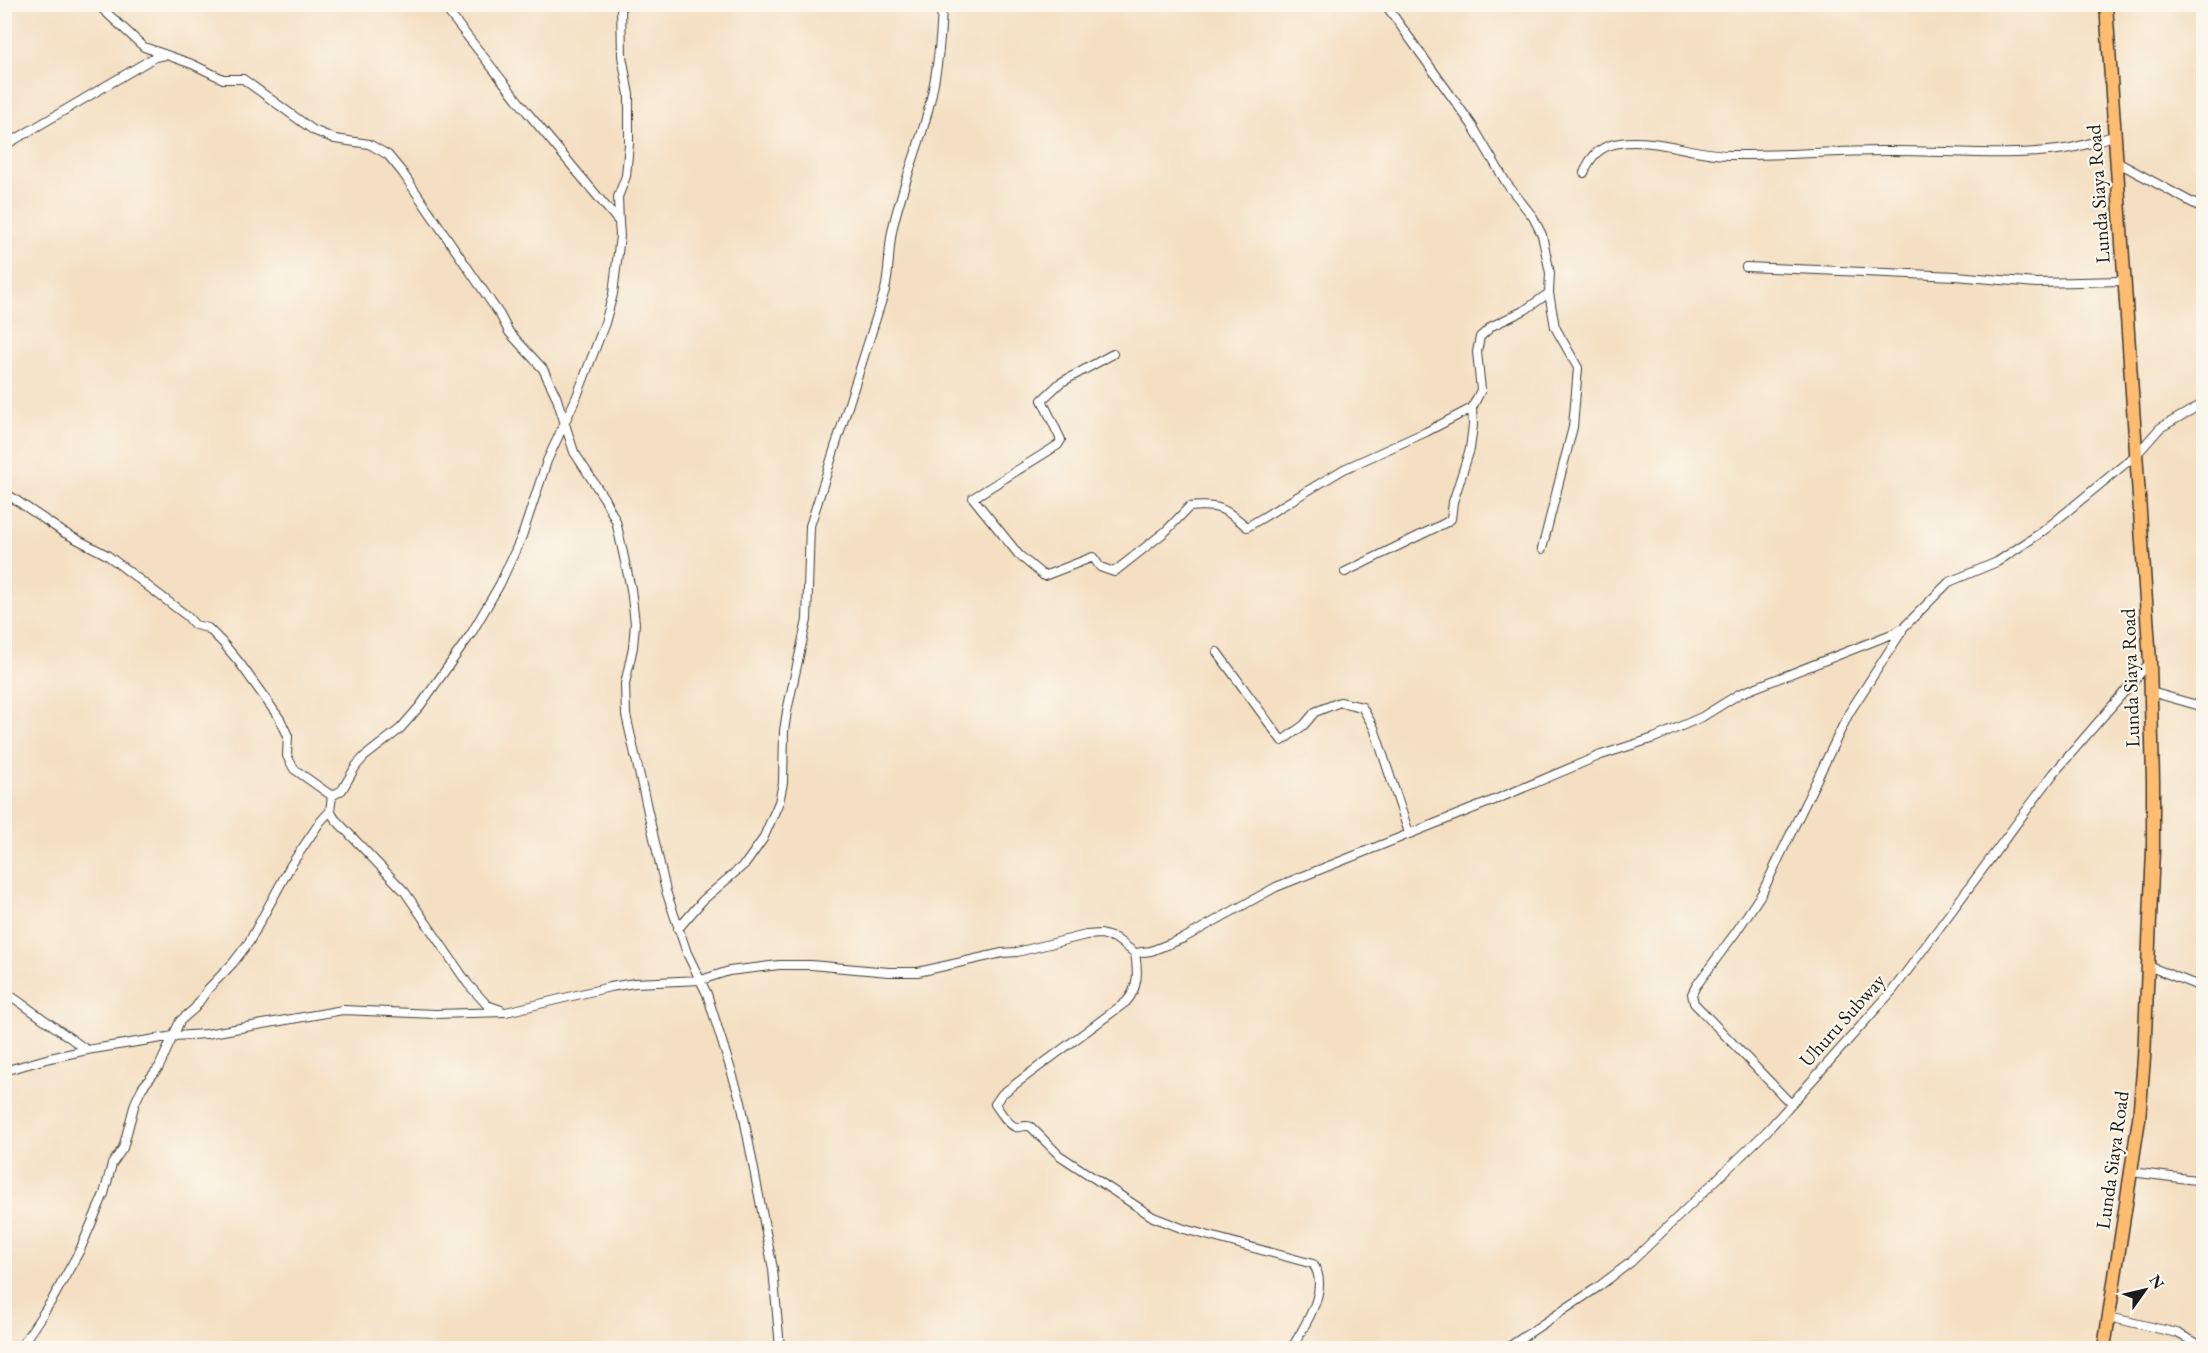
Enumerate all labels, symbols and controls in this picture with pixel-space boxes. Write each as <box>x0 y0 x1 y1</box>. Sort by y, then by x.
street label: Lunda Siaya Road <box>2080 123 2116 264</box>
street label: Lunda Siaya Road <box>2115 607 2145 748</box>
street label: Uhuru Subway <box>1793 968 1891 1072</box>
street label: Lunda Siaya Road <box>2089 1088 2135 1231</box>
north arrow <box>2115 1260 2175 1320</box>
text: N <box>2145 1271 2169 1293</box>

